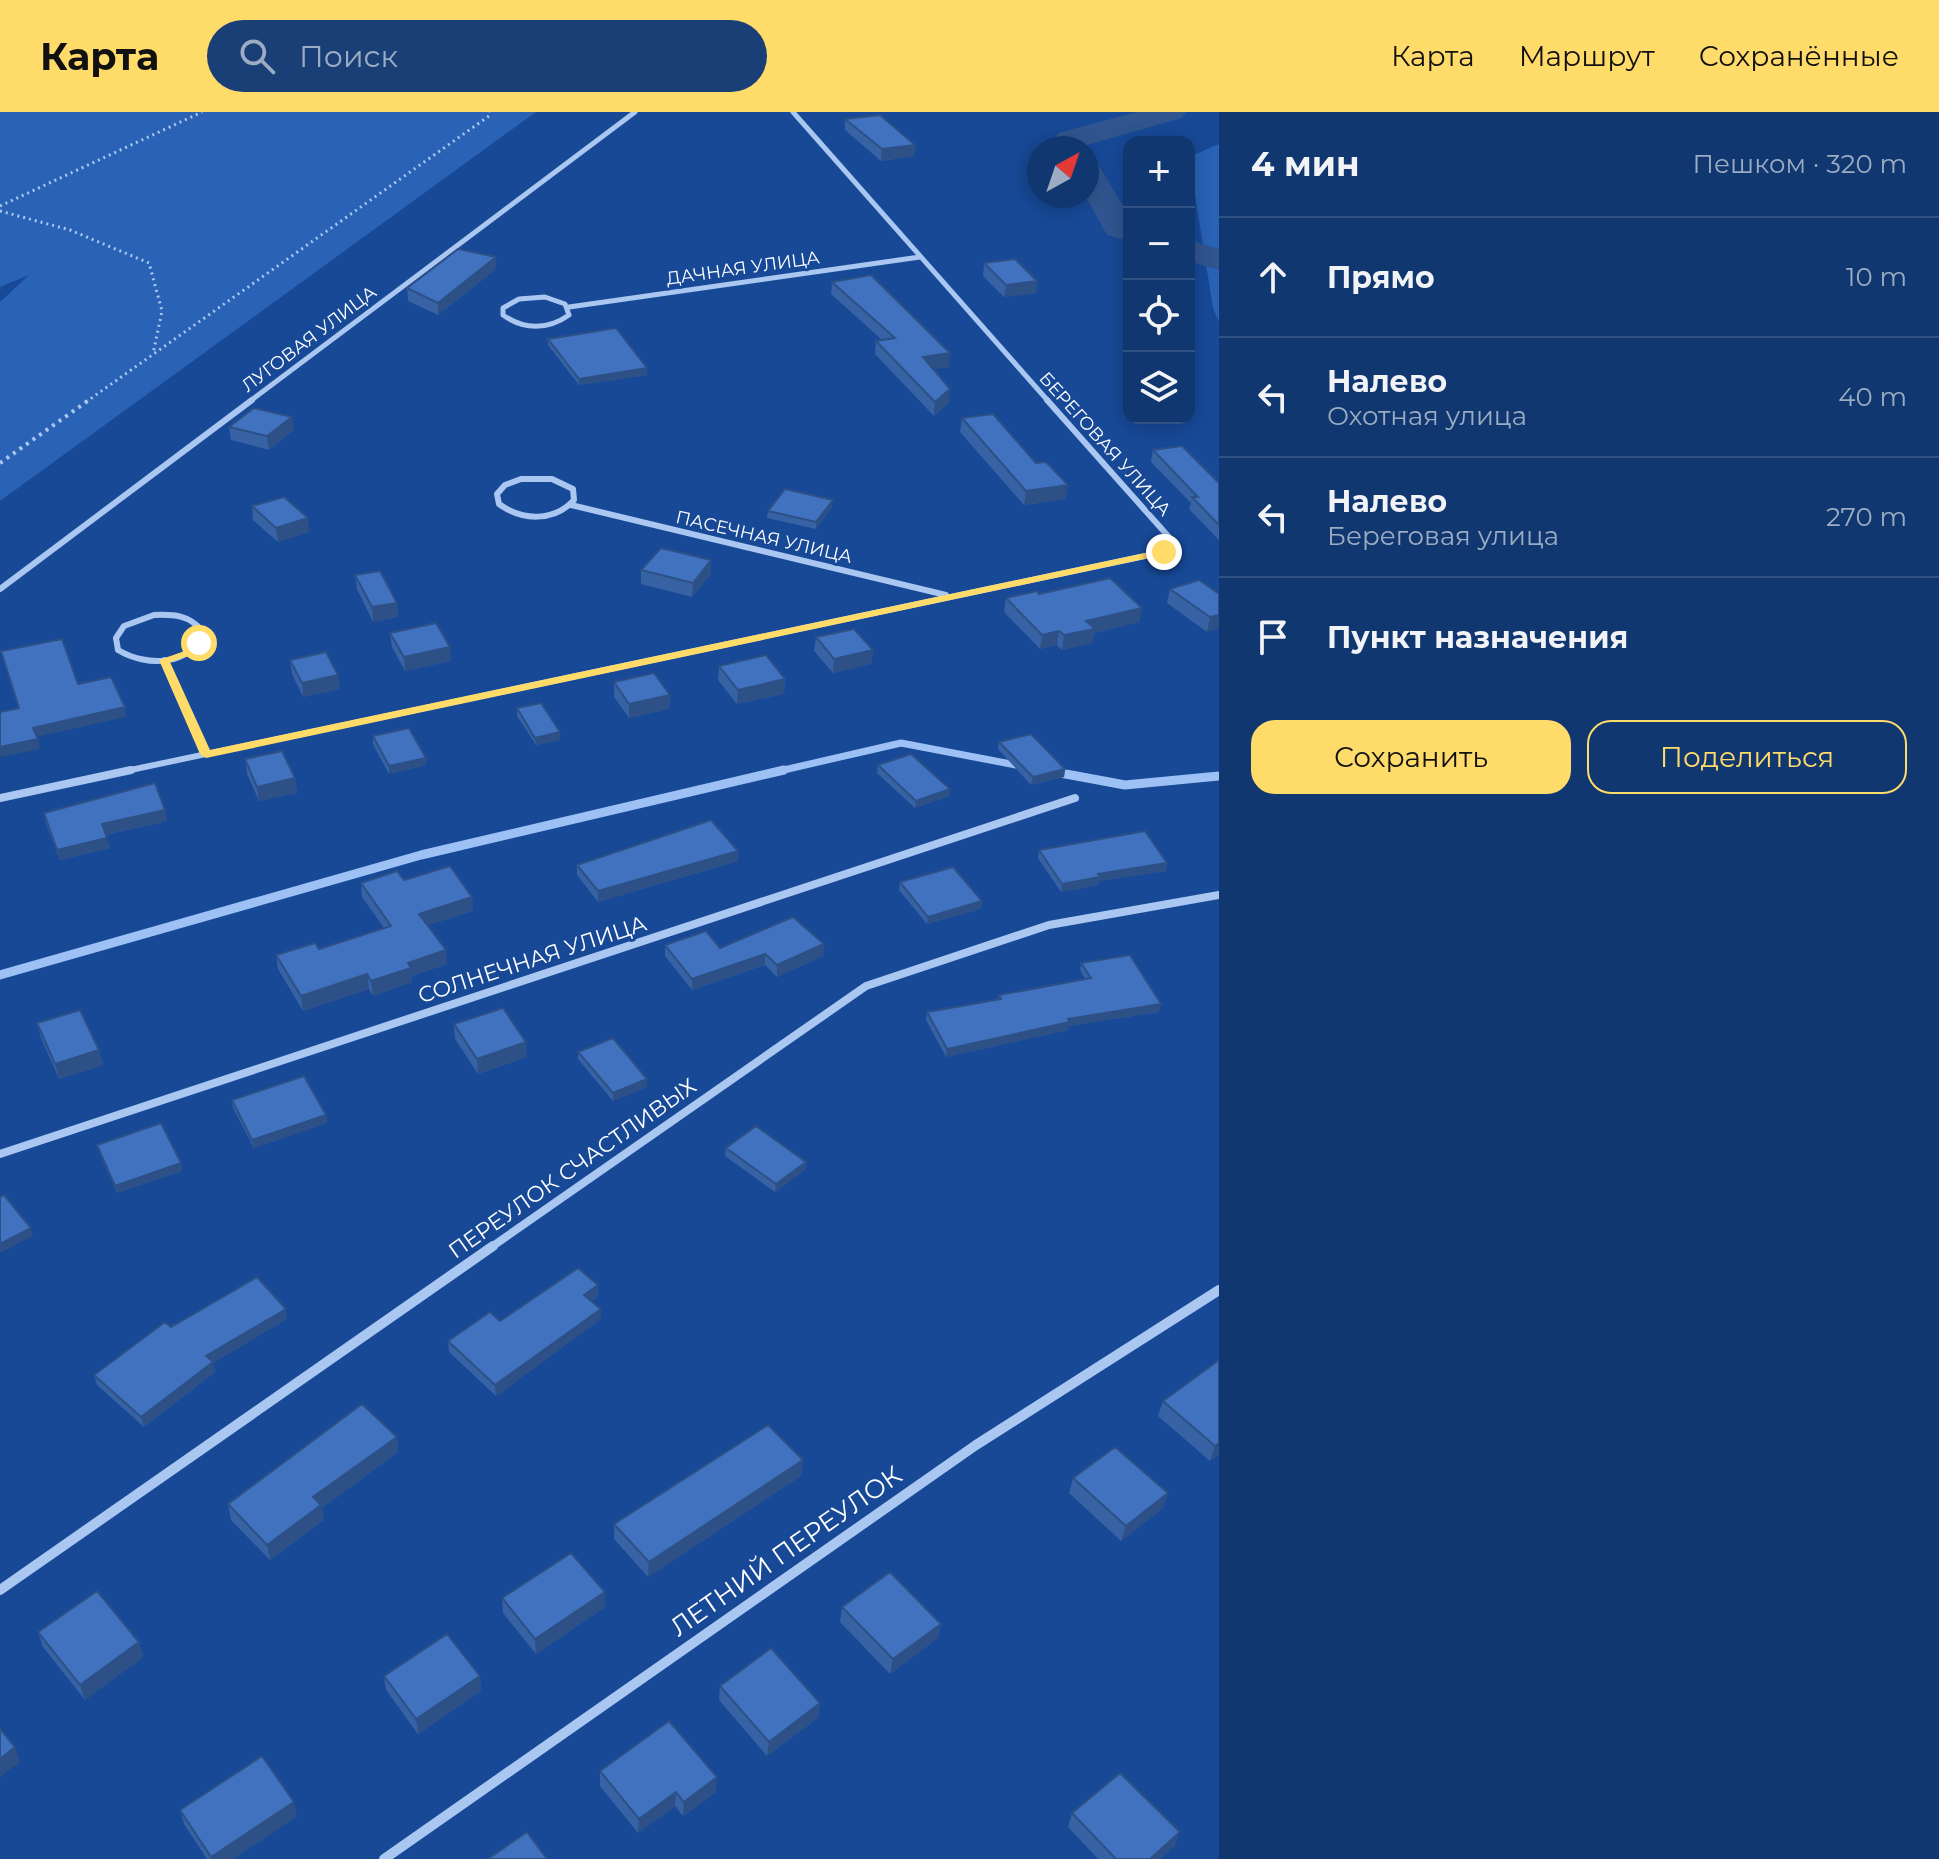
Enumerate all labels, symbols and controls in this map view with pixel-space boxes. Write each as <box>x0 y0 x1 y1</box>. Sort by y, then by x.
search box <box>207 20 767 92</box>
text: Карта <box>40 33 159 80</box>
icon: search <box>235 34 279 78</box>
text: Поиск <box>299 38 398 75</box>
text: Карта <box>1391 39 1475 73</box>
text: Маршрут <box>1519 39 1655 73</box>
text: Сохранённые <box>1699 39 1899 73</box>
north arrow <box>1027 136 1099 208</box>
map controls <box>1123 136 1195 424</box>
button: + <box>1123 136 1195 208</box>
text: 4 мин <box>1251 143 1360 185</box>
text: Пешком · 320 m <box>1693 148 1907 180</box>
button: − <box>1123 208 1195 280</box>
street label: ДАЧНАЯ УЛИЦА <box>665 246 822 290</box>
icon: ahead <box>1251 255 1295 299</box>
text: Прямо <box>1327 259 1435 296</box>
text: 10 m <box>1846 261 1907 293</box>
button: locate <box>1123 280 1195 352</box>
street label: ЛУГОВАЯ УЛИЦА <box>237 281 381 397</box>
button: layers <box>1123 352 1195 424</box>
text: Налево <box>1327 363 1447 400</box>
street label: БЕРЕГОВАЯ УЛИЦА <box>1034 367 1176 521</box>
icon: left <box>1251 375 1295 419</box>
text: 40 m <box>1838 381 1907 413</box>
text: Охотная улица <box>1327 400 1527 432</box>
text: Налево <box>1327 483 1447 520</box>
icon: left <box>1251 495 1295 539</box>
text: 270 m <box>1826 501 1907 533</box>
street label: ПАСЕЧНАЯ УЛИЦА <box>674 506 855 568</box>
text: Береговая улица <box>1327 520 1559 552</box>
route end <box>1146 534 1182 570</box>
icon: arrive <box>1251 615 1295 659</box>
text: Пункт назначения <box>1327 619 1628 656</box>
route start <box>181 625 217 661</box>
button: Сохранить <box>1251 720 1571 794</box>
button: Поделиться <box>1587 720 1907 794</box>
street label: СОЛНЕЧНАЯ УЛИЦА <box>414 910 651 1009</box>
street label: ПЕРЕУЛОК СЧАСТЛИВЫХ <box>443 1072 701 1264</box>
street label: ЛЕТНИЙ ПЕРЕУЛОК <box>664 1459 908 1643</box>

